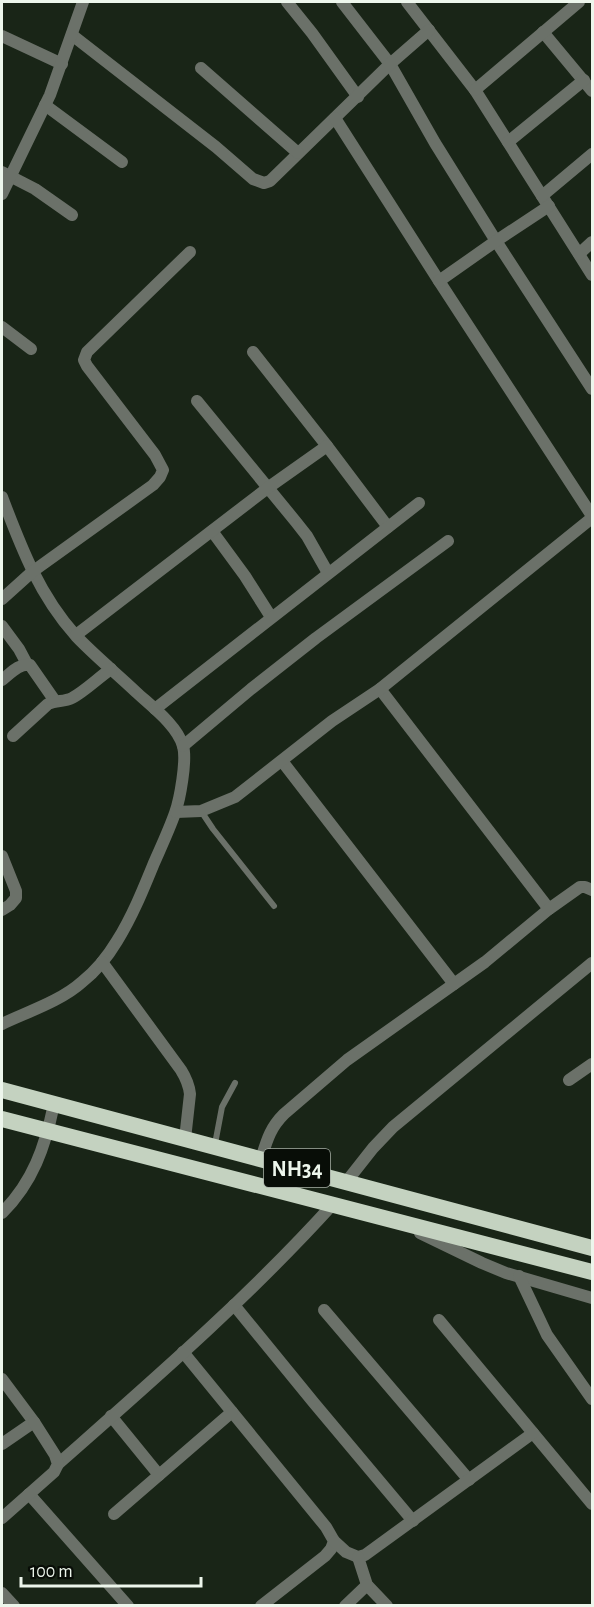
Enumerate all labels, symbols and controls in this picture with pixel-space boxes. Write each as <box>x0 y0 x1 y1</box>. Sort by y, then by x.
road number: NH34 <box>264 1149 330 1187</box>
scale bar <box>21 1550 201 1588</box>
text: 100 m <box>30 1563 73 1581</box>

